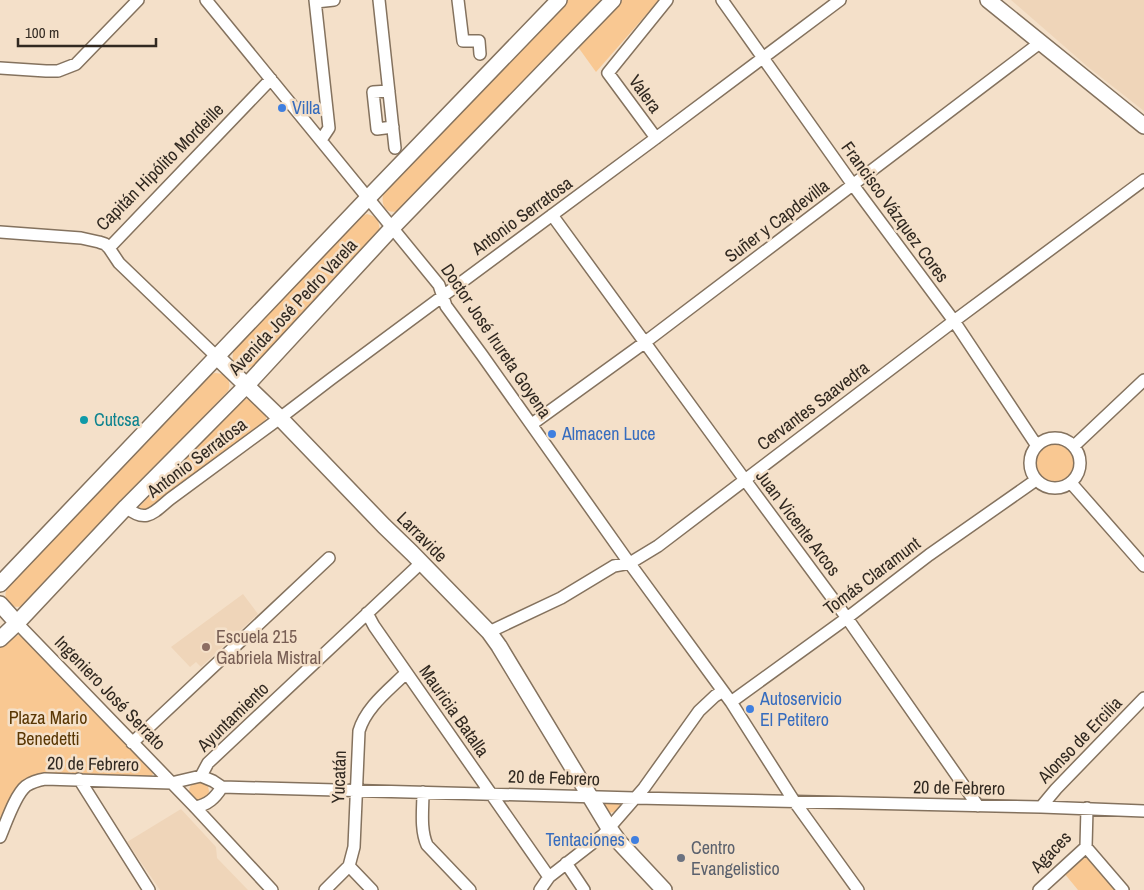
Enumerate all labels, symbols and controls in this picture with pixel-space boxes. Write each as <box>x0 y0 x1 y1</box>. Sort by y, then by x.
scale bar <box>18 15 155 47</box>
text: 100 m <box>25 22 59 43</box>
street label: Valera <box>623 70 668 118</box>
place label: Villa <box>292 95 320 120</box>
street label: Capitán Hipólito Mordeille <box>90 97 229 236</box>
marker: Villa <box>276 102 288 114</box>
street label: Francisco Vázquez Cores <box>836 136 955 287</box>
street label: Antonio Serratosa <box>465 171 577 261</box>
street label: Suñer y Capdevilla <box>719 173 834 268</box>
street label: Avenida José Pedro Varela <box>222 233 363 381</box>
street label: Doctor José Irureta Goyena <box>435 259 557 423</box>
street label: Cervantes Saavedra <box>751 355 874 456</box>
place label: Cutcsa <box>94 407 140 432</box>
street label: Antonio Serratosa <box>141 412 252 504</box>
marker: Cutcsa <box>78 414 90 426</box>
place label: Almacen Luce <box>561 421 656 446</box>
marker: Almacen Luce <box>546 428 558 440</box>
street label: Juan Vicente Arcos <box>750 464 847 581</box>
street label: Larravide <box>391 506 453 568</box>
street label: Tomás Claramunt <box>818 531 925 620</box>
place label: Escuela 215 Gabriela Mistral <box>216 624 321 670</box>
street label: Ingeniero José Serrato <box>49 630 172 755</box>
marker: Escuela 215 Gabriela Mistral <box>200 641 212 653</box>
street label: Mauricia Batalla <box>414 660 495 762</box>
street label: Ayuntamiento <box>191 676 274 758</box>
place label: Autoservicio El Petitero <box>759 686 842 732</box>
street label: Alonso de Ercilia <box>1031 691 1127 789</box>
marker: Autoservicio El Petitero <box>744 703 756 715</box>
park label: Plaza Mario Benedetti <box>9 705 87 751</box>
street label: 20 de Febrero <box>47 750 139 777</box>
street label: Yucatán <box>325 750 352 804</box>
street label: 20 de Febrero <box>508 763 600 792</box>
street label: 20 de Febrero <box>913 774 1005 801</box>
street label: Agaces <box>1024 825 1077 879</box>
place label: Tentaciones <box>545 827 625 852</box>
marker: Tentaciones <box>629 834 641 846</box>
place label: Centro Evangelistico <box>691 835 780 881</box>
marker: Centro Evangelistico <box>675 852 687 864</box>

